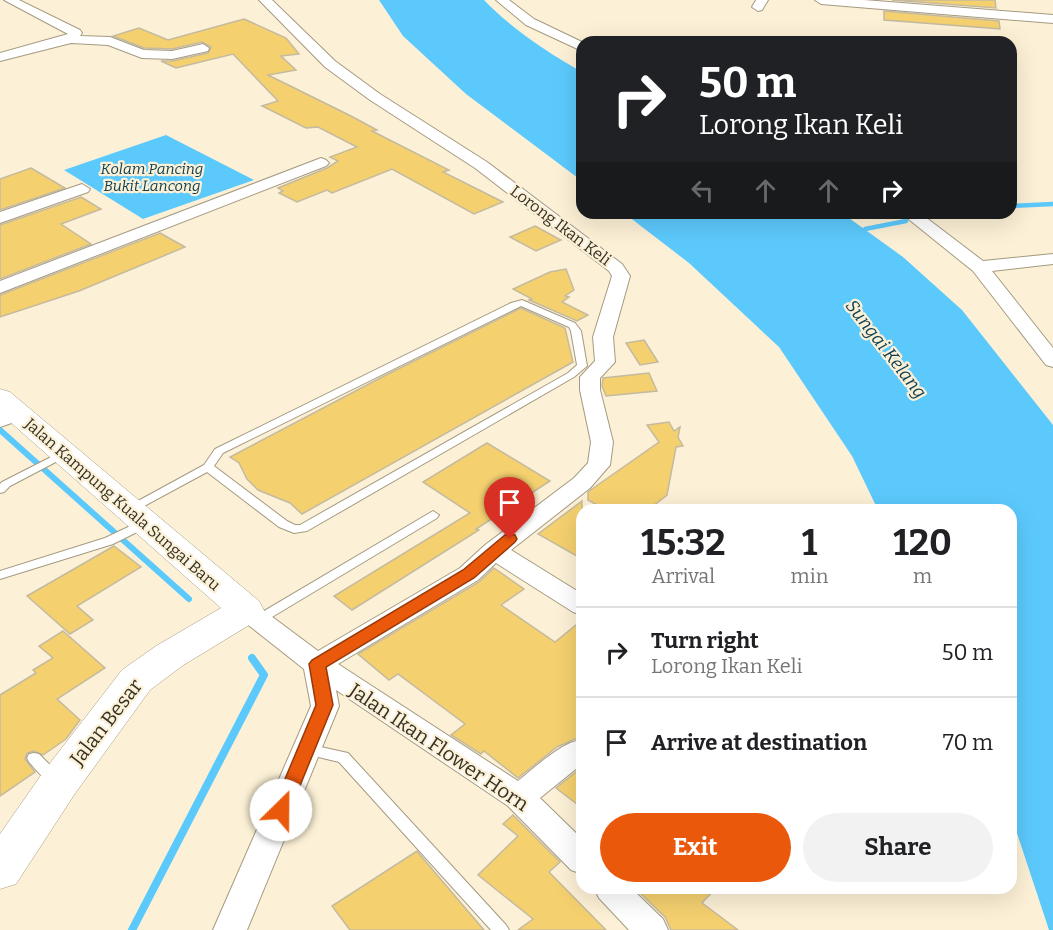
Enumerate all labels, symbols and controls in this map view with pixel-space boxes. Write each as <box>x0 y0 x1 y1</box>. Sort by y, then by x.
text: 50 m <box>699 58 796 108</box>
icon: right <box>600 60 678 138</box>
text: Lorong Ikan Keli <box>699 109 903 141</box>
water label: Kolam Pancing Bukit Lancong <box>101 160 203 195</box>
icon: left <box>686 174 719 207</box>
icon: ahead <box>749 174 782 207</box>
icon: ahead <box>812 174 845 207</box>
icon: right <box>875 174 908 207</box>
street label: Lorong Ikan Keli <box>507 181 615 270</box>
water label: Sungai Kelang <box>841 295 931 403</box>
street label: Jalan Kampung Kuala Sungai Baru <box>20 414 224 595</box>
pin <box>484 477 535 539</box>
icon: arrive <box>493 486 526 519</box>
text: 15:32 <box>641 521 726 565</box>
text: 1 <box>802 521 817 565</box>
text: 120 <box>893 521 952 565</box>
text: Arrival <box>652 564 715 588</box>
text: min <box>791 564 828 588</box>
text: m <box>913 564 932 588</box>
text: Turn right <box>651 627 759 654</box>
icon: right <box>600 636 633 669</box>
text: 50 m <box>942 639 993 666</box>
text: Lorong Ikan Keli <box>651 654 802 678</box>
street label: Jalan Besar <box>64 674 147 771</box>
street label: Jalan Ikan Flower Horn <box>344 677 534 816</box>
icon: arrive <box>600 726 633 759</box>
text: Arrive at destination <box>651 729 867 756</box>
text: 70 m <box>943 729 993 756</box>
position arrow <box>249 778 313 842</box>
button: Exit <box>600 813 791 882</box>
button: Share <box>803 813 993 882</box>

